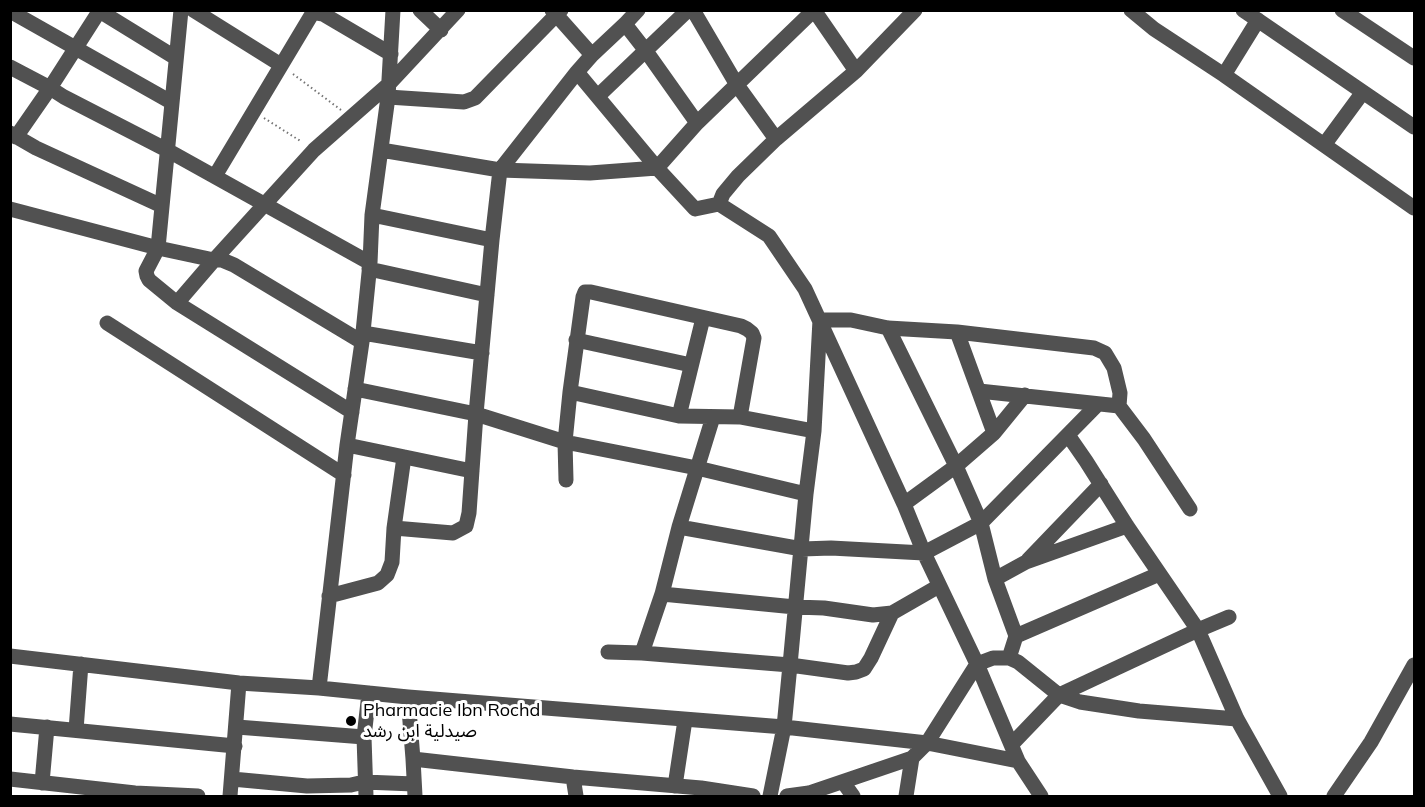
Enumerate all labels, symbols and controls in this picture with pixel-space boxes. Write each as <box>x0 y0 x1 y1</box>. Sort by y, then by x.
place label: Pharmacie Ibn Rochd صيدلية ابن رشد <box>363 700 540 742</box>
marker: Pharmacie Ibn Rochd صيدلية ابن رشد <box>344 714 358 728</box>

